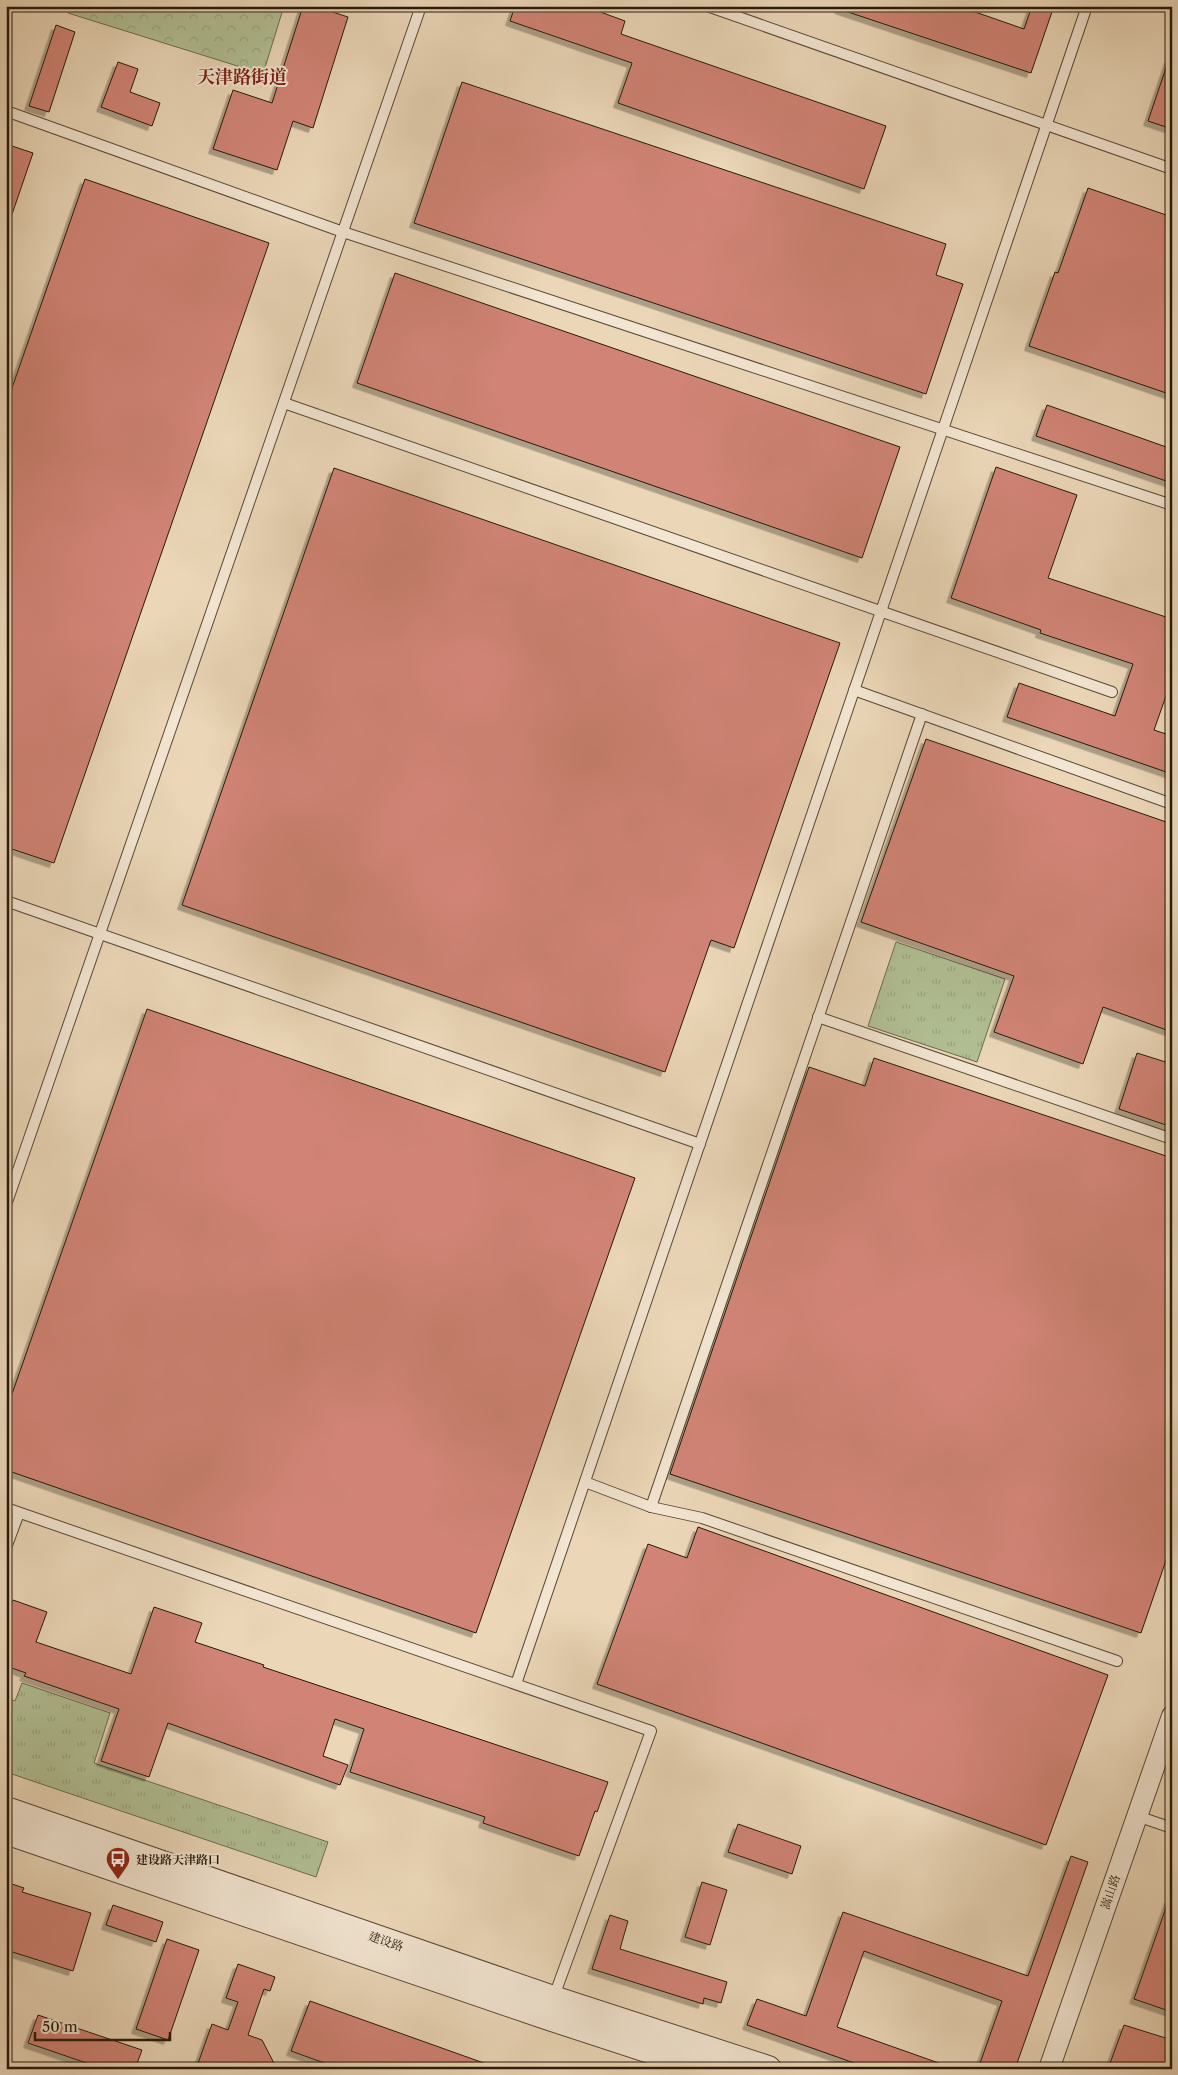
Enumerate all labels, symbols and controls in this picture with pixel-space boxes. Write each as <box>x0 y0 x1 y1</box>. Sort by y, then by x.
district label: 天津路街道 <box>197 66 287 88</box>
bus stop icon: 建设路天津路口 <box>105 1846 131 1880</box>
place label: 建设路天津路口 <box>136 1852 220 1867</box>
street label: 嵩山路 <box>1097 1873 1123 1911</box>
street label: 建设路 <box>367 1928 405 1954</box>
scale bar <box>35 2010 170 2042</box>
text: 50 m <box>42 2017 78 2036</box>

